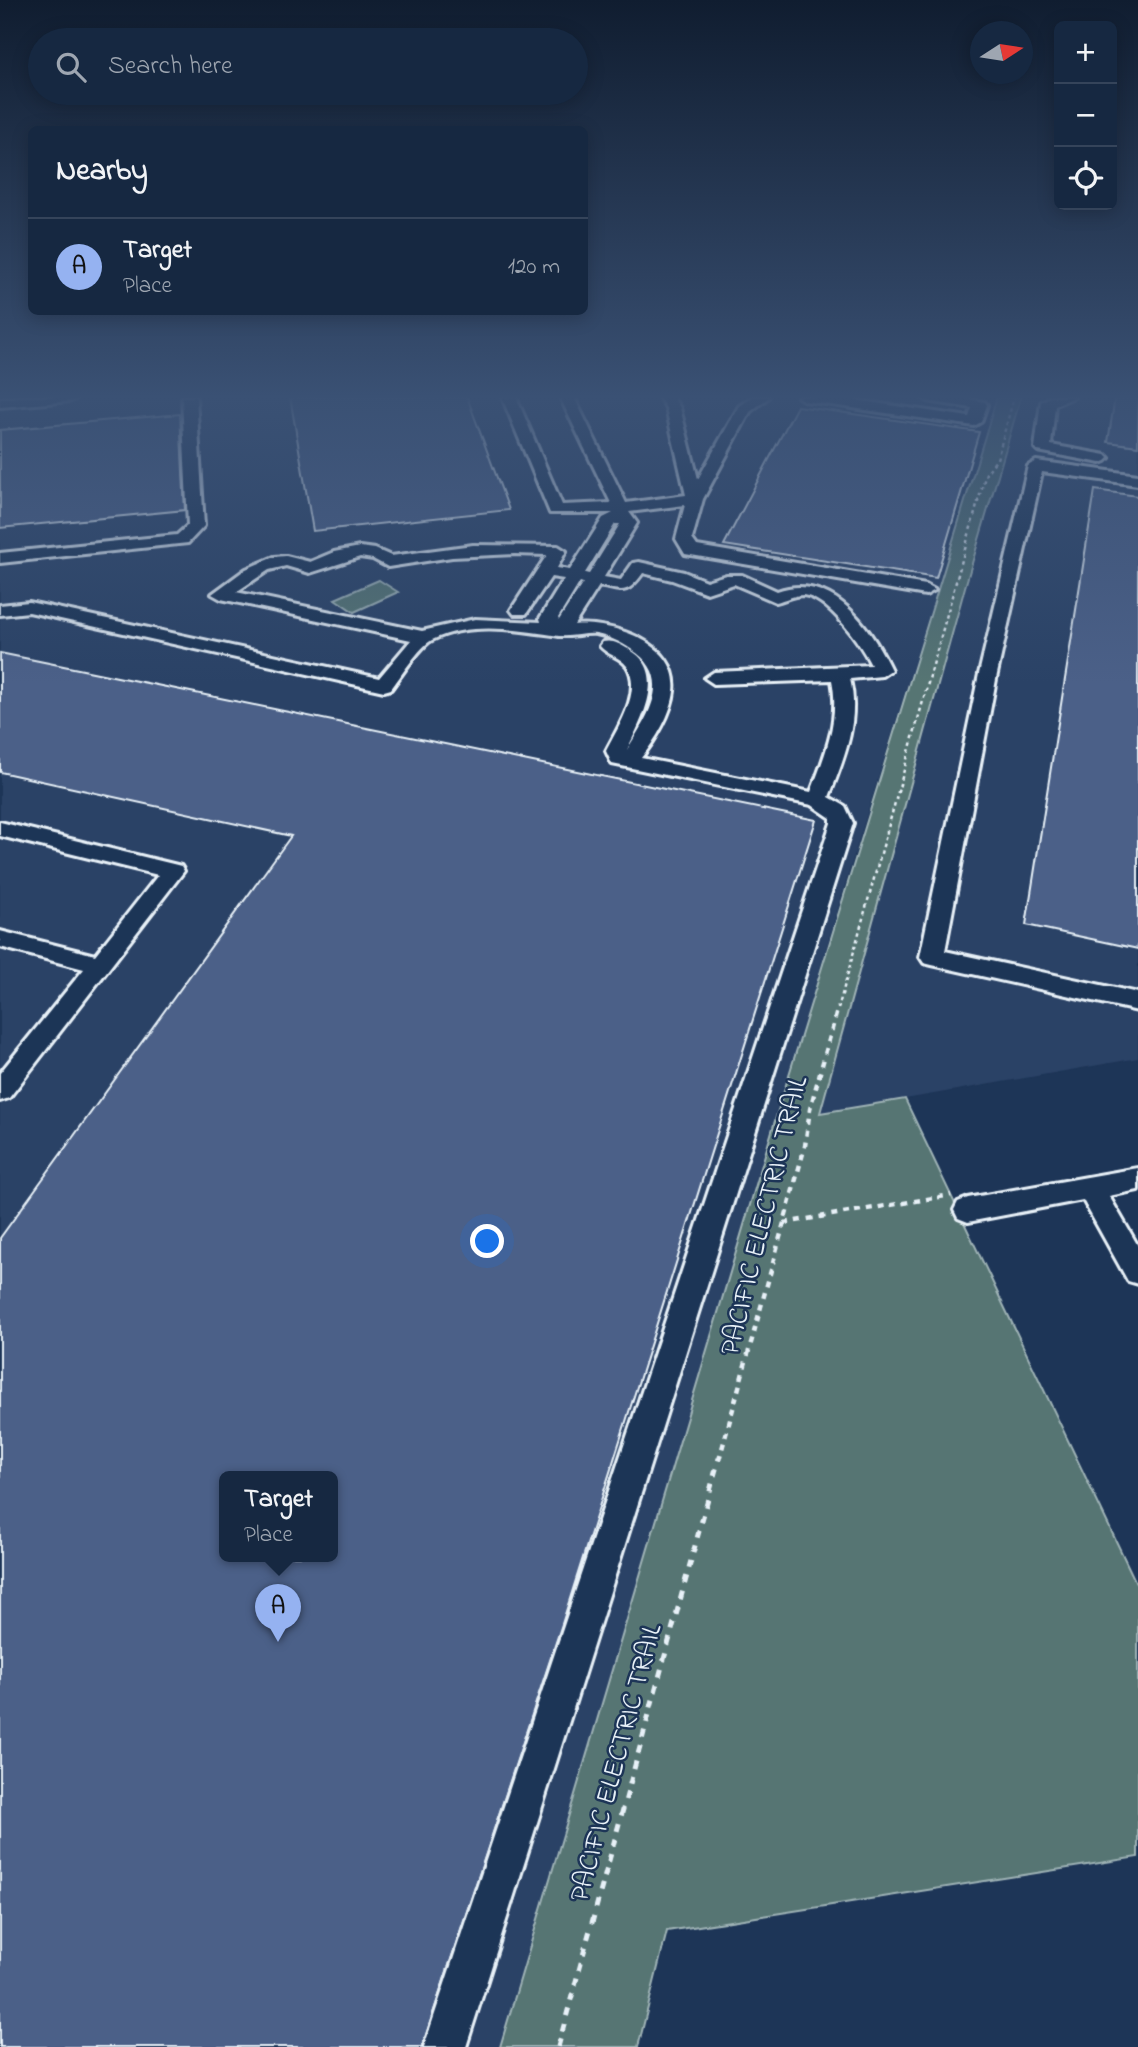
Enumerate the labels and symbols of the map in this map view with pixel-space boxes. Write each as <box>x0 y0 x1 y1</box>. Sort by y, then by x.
north arrow <box>970 21 1033 84</box>
street label: PACIFIC ELECTRIC TRAIL <box>711 1071 820 1360</box>
your location <box>470 1224 504 1258</box>
pin: A <box>255 1584 301 1642</box>
street label: PACIFIC ELECTRIC TRAIL <box>560 1619 674 1907</box>

